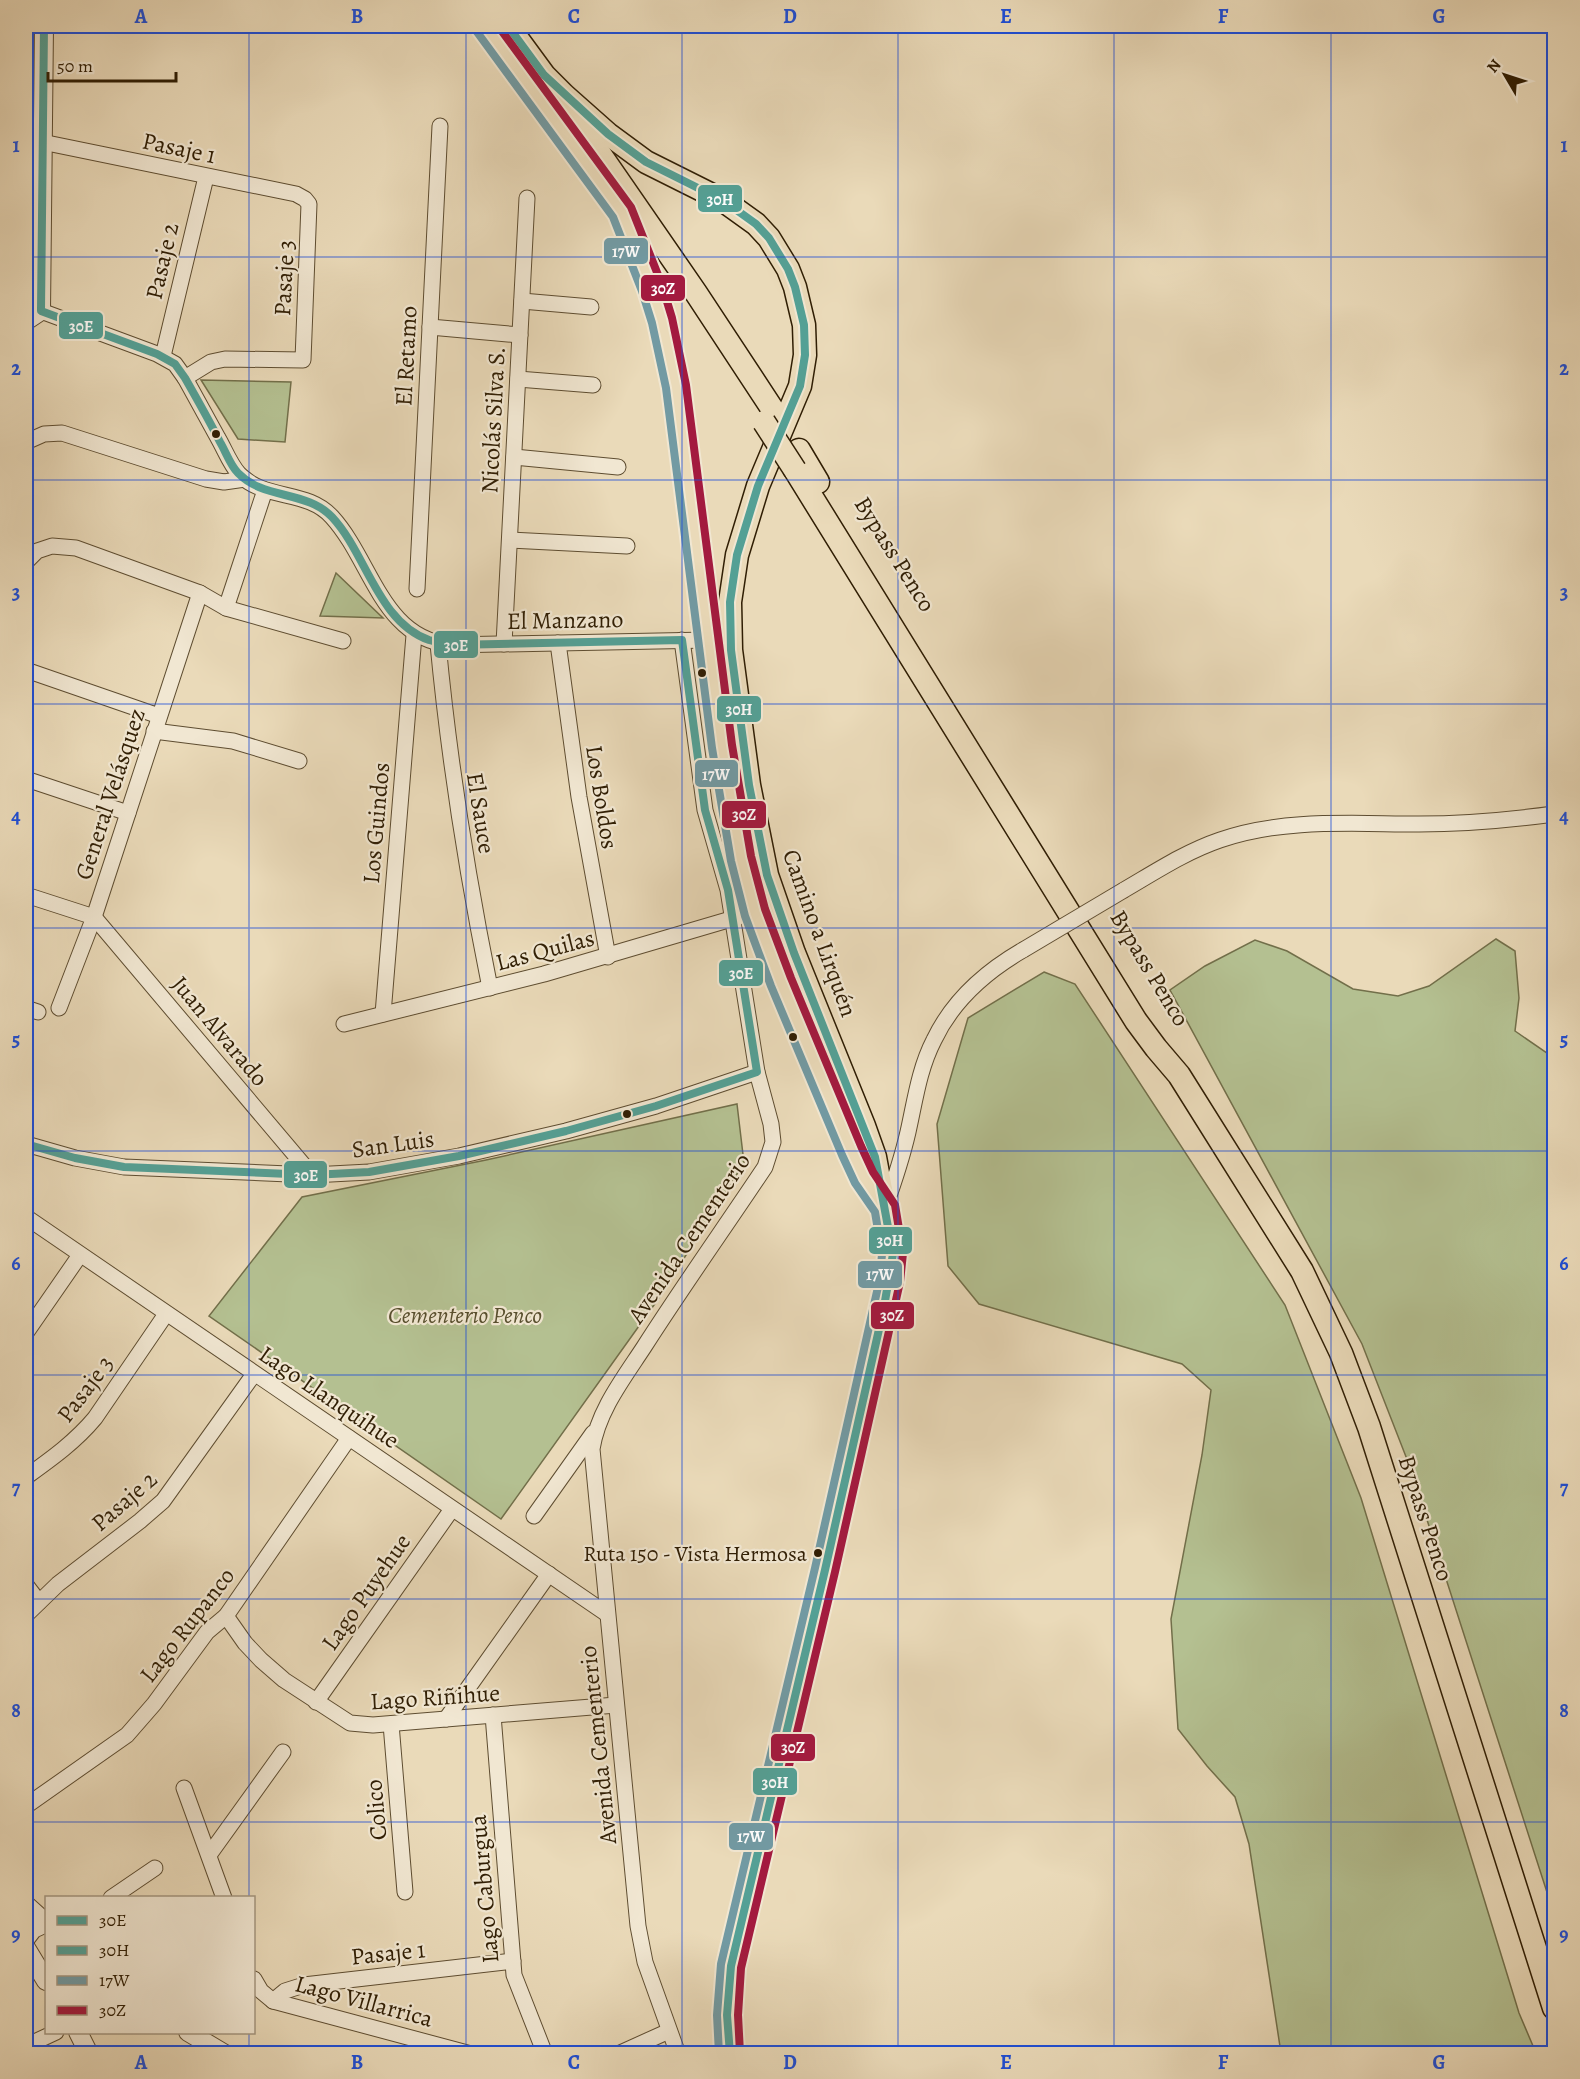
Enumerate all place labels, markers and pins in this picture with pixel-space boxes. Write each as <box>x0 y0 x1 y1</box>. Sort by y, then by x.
unlabelled marker <box>210 428 222 440</box>
unlabelled marker <box>696 667 708 679</box>
unlabelled marker <box>787 1031 799 1043</box>
unlabelled marker <box>621 1108 633 1120</box>
place label: Ruta 150 - Vista Hermosa <box>583 1539 808 1569</box>
marker: Ruta 150 - Vista Hermosa <box>812 1547 824 1559</box>

